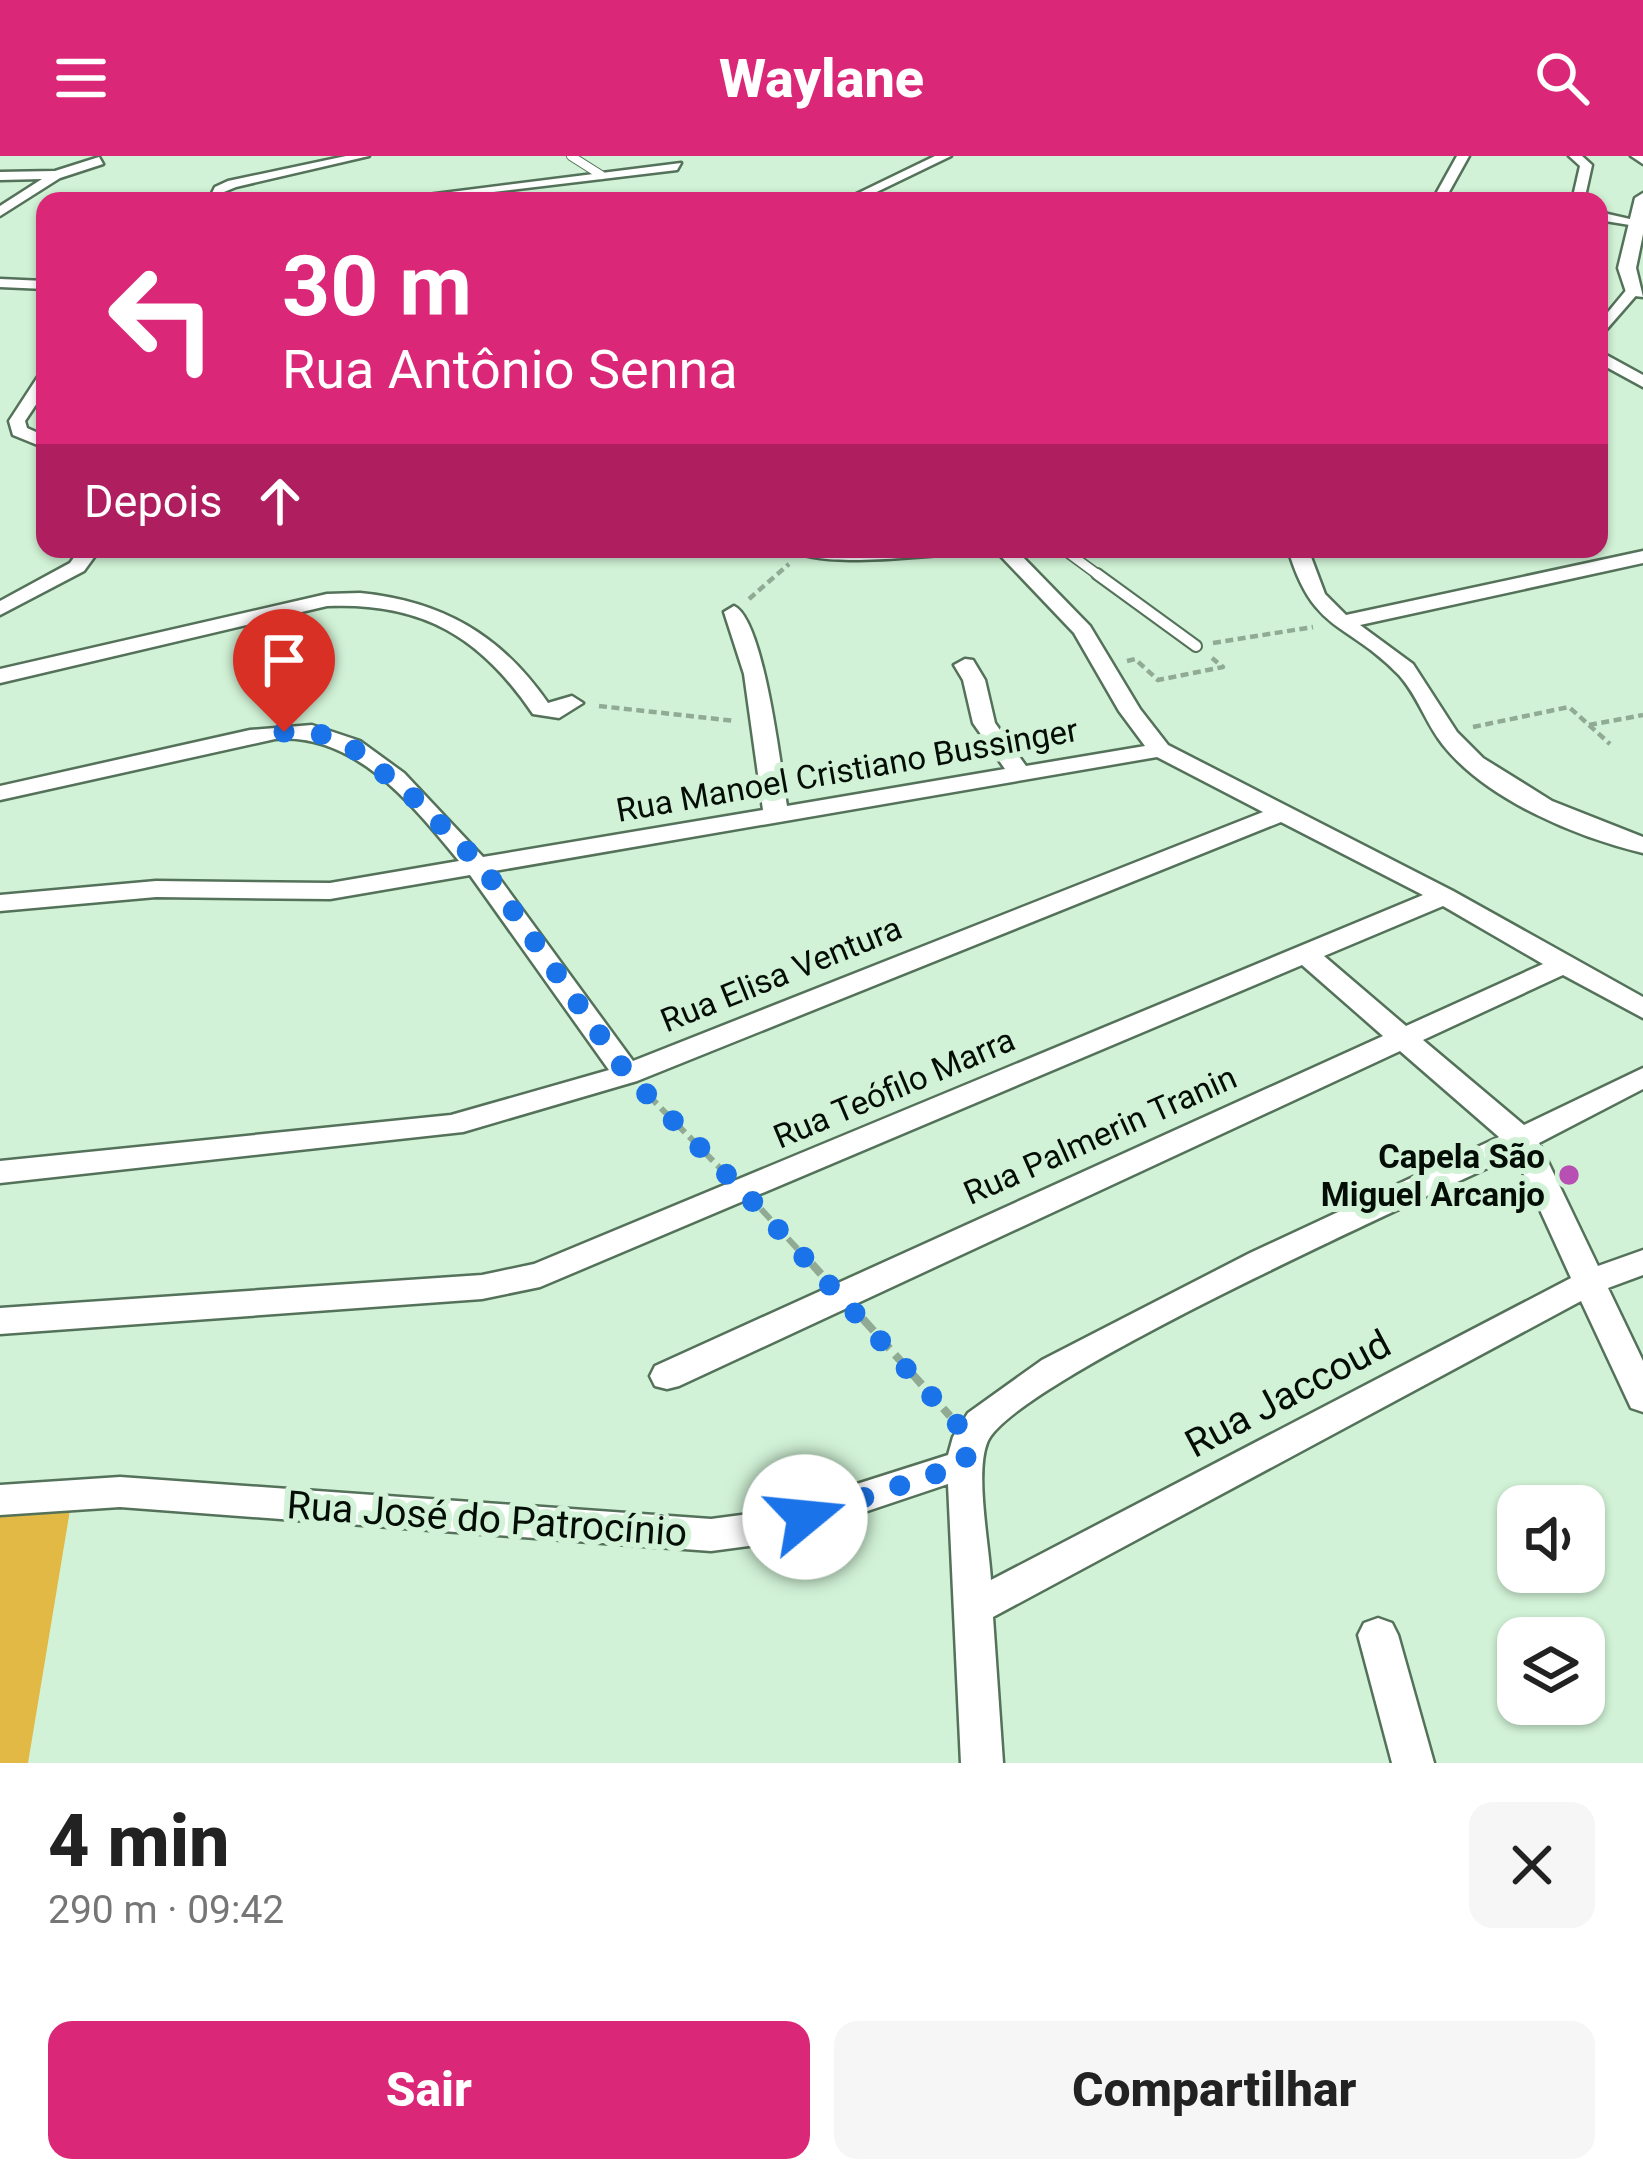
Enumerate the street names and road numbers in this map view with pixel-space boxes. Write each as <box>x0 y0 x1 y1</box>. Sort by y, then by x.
street label: Rua Manoel Cristiano Bussinger <box>613 710 1081 830</box>
street label: Rua Elisa Ventura <box>655 908 907 1040</box>
street label: Rua Teófilo Marra <box>768 1020 1020 1156</box>
street label: Rua Palmerin Tranin <box>958 1057 1242 1213</box>
street label: Rua Jaccoud <box>1178 1321 1398 1467</box>
street label: Rua José do Patrocínio <box>285 1482 689 1556</box>

